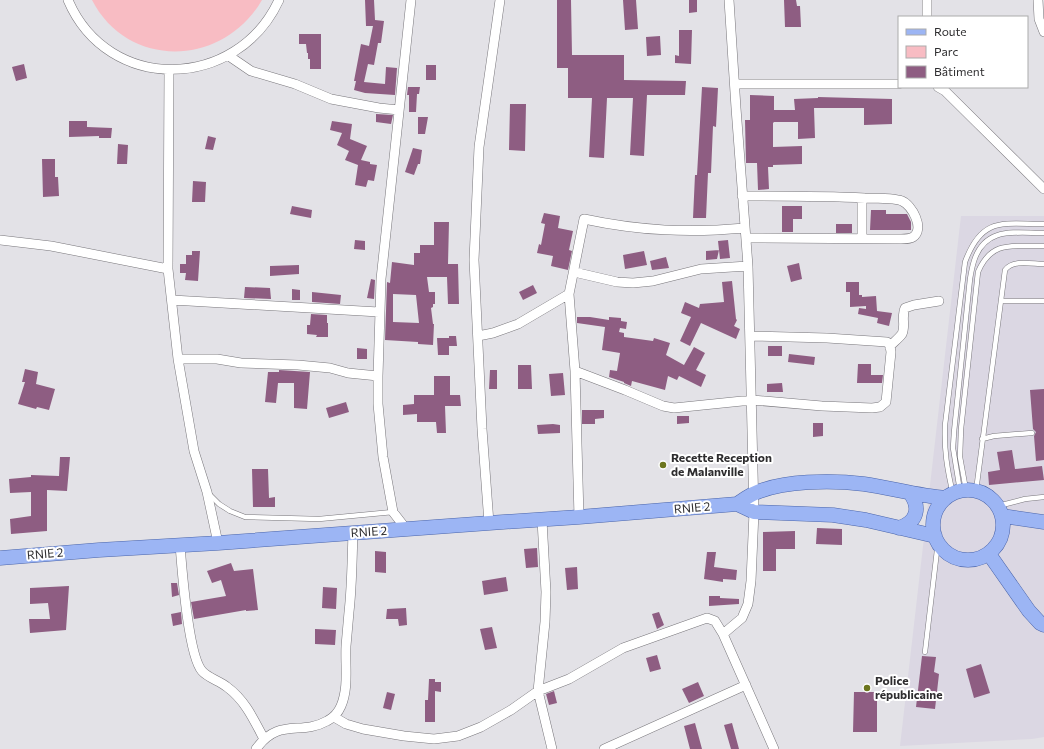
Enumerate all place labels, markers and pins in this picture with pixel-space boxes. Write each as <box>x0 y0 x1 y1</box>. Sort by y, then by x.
place label: Recette Reception de Malanville <box>671 450 772 478</box>
marker: Recette Reception de Malanville <box>658 460 668 470</box>
place label: Police républicaine <box>875 673 943 701</box>
marker: Police républicaine <box>862 683 872 693</box>

